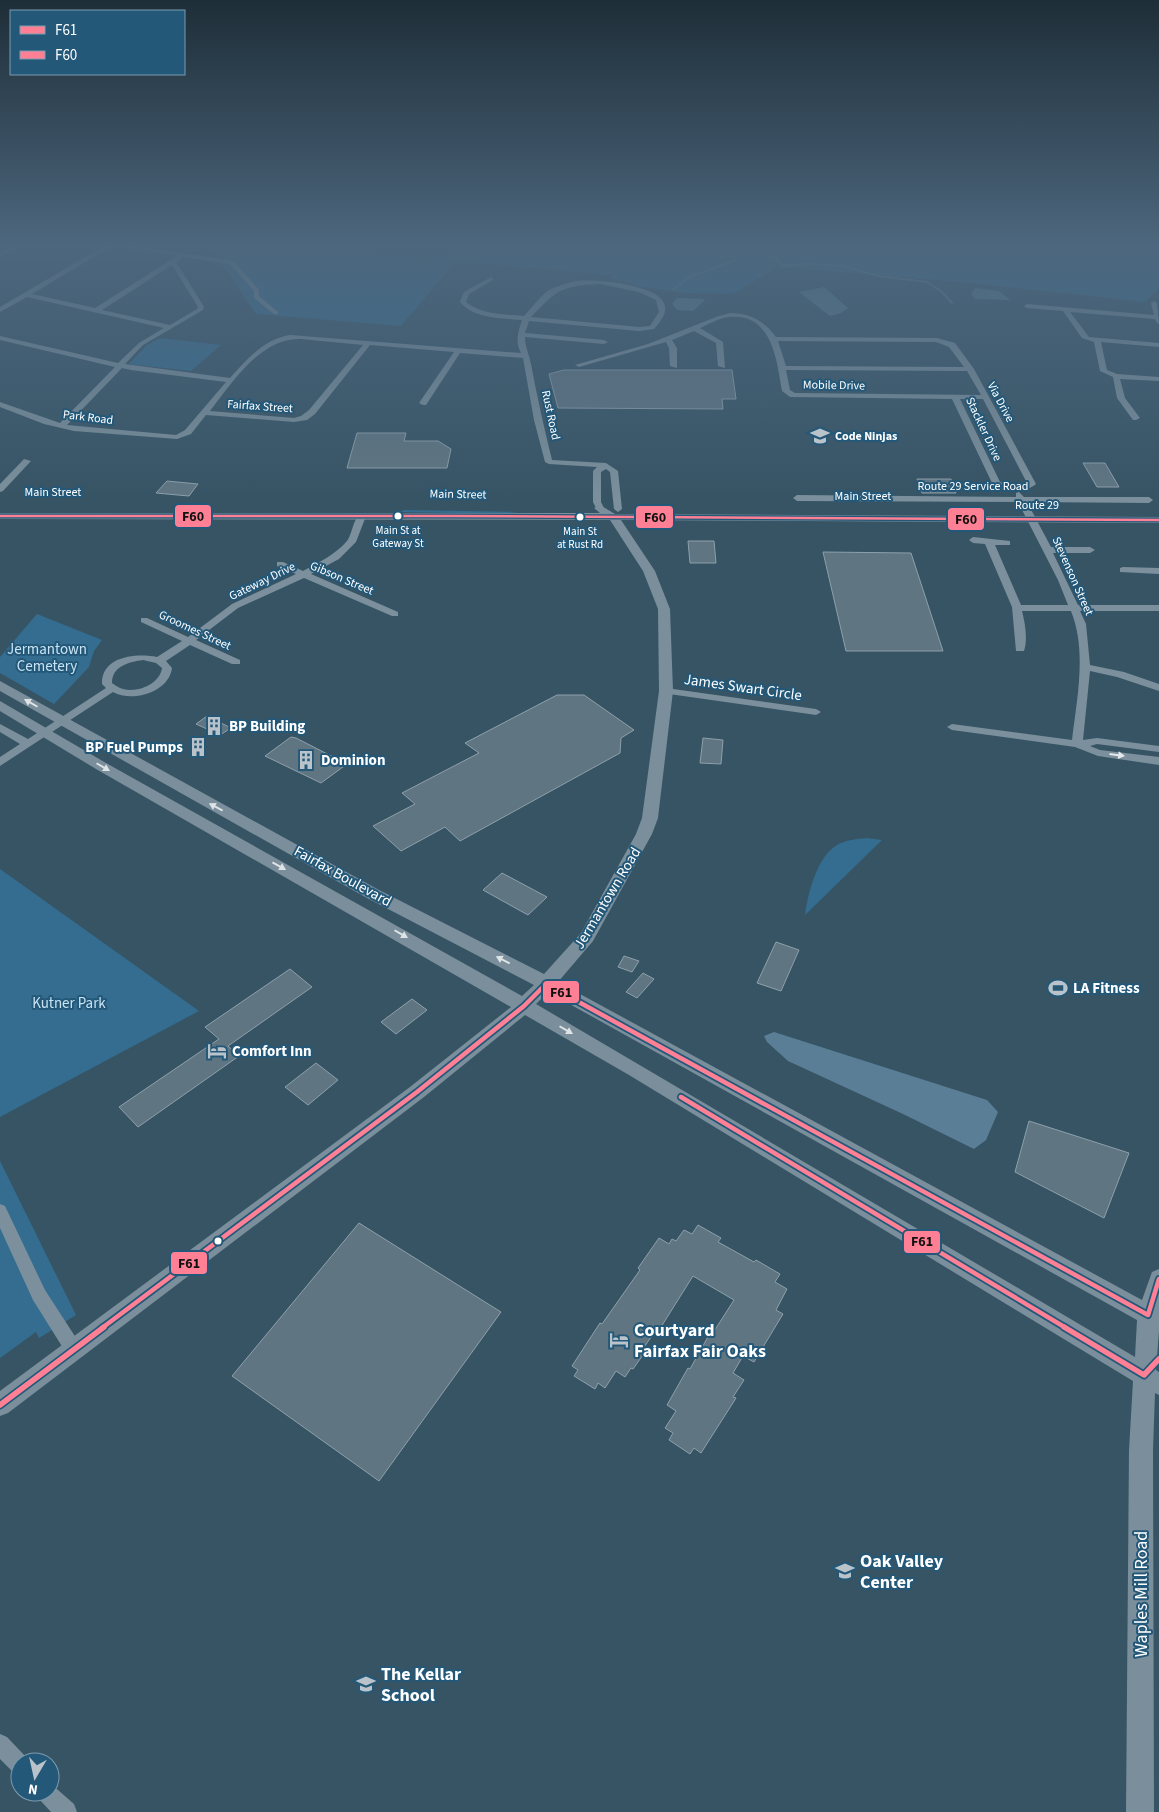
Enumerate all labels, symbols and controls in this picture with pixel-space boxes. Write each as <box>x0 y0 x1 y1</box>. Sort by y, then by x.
legend <box>10 10 185 75</box>
text: F61 <box>55 20 77 41</box>
text: F60 <box>55 45 77 66</box>
street label: Mobile Drive <box>803 376 865 395</box>
street label: Via Drive <box>983 379 1018 426</box>
street label: Rust Road <box>537 389 564 442</box>
street label: Stackler Drive <box>961 394 1006 464</box>
street label: Fairfax Street <box>227 396 293 417</box>
street label: Park Road <box>62 406 114 429</box>
school or university icon: Code Ninjas <box>809 425 831 447</box>
place label: Code Ninjas <box>835 428 897 445</box>
street label: Route 29 Service Road <box>917 478 1029 495</box>
street label: Main Street <box>25 484 81 501</box>
street label: Main Street <box>429 486 487 503</box>
street label: Main Street <box>835 488 891 505</box>
street label: Route 29 <box>1015 497 1059 514</box>
line badge: F60 <box>174 504 212 528</box>
line badge: F60 <box>635 505 674 529</box>
text: F60 <box>182 507 204 527</box>
line badge: F60 <box>947 507 985 531</box>
text: F60 <box>644 508 666 528</box>
text: F60 <box>955 510 977 530</box>
marker: Main St at Gateway St <box>393 511 403 521</box>
marker: Main St at Rust Rd <box>575 512 585 522</box>
place label: Main St at Gateway St <box>372 523 424 551</box>
place label: Main St at Rust Rd <box>557 524 603 552</box>
street label: Stevenson Street <box>1048 534 1098 618</box>
street label: Gibson Street <box>307 557 376 599</box>
street label: Gateway Drive <box>226 558 298 605</box>
street label: Groomes Street <box>156 606 234 655</box>
park label: Jermantown Cemetery <box>7 639 87 677</box>
street label: James Swart Circle <box>683 669 803 706</box>
one-way arrow <box>25 699 38 708</box>
building icon: BP Building <box>203 715 225 737</box>
place label: BP Building <box>229 716 305 737</box>
building icon: BP Fuel Pumps <box>187 736 209 758</box>
place label: BP Fuel Pumps <box>85 737 183 758</box>
building icon: Dominion <box>295 749 317 771</box>
place label: Dominion <box>321 750 385 771</box>
one-way arrow <box>1110 751 1126 759</box>
one-way arrow <box>96 762 109 771</box>
one-way arrow <box>209 802 223 811</box>
street label: Fairfax Boulevard <box>290 841 395 912</box>
street label: Jermantown Road <box>569 843 646 953</box>
one-way arrow <box>271 862 286 870</box>
one-way arrow <box>393 930 408 938</box>
one-way arrow <box>496 956 511 964</box>
sports icon: LA Fitness <box>1047 977 1069 999</box>
place label: LA Fitness <box>1073 978 1140 999</box>
line badge: F61 <box>542 980 580 1004</box>
text: F61 <box>550 983 572 1003</box>
park label: Kutner Park <box>32 993 106 1014</box>
one-way arrow <box>559 1026 574 1034</box>
hotel icon: Comfort Inn <box>206 1040 228 1062</box>
place label: Comfort Inn <box>232 1041 312 1062</box>
line badge: F61 <box>903 1230 941 1254</box>
text: F61 <box>911 1232 933 1252</box>
unlabelled marker <box>213 1236 223 1246</box>
line badge: F61 <box>170 1251 208 1275</box>
text: F61 <box>178 1254 200 1274</box>
place label: Courtyard Fairfax Fair Oaks <box>634 1318 766 1364</box>
hotel icon: Courtyard Fairfax Fair Oaks <box>608 1329 630 1351</box>
street label: Waples Mill Road <box>1129 1531 1154 1657</box>
place label: Oak Valley Center <box>860 1549 944 1595</box>
school or university icon: Oak Valley Center <box>834 1560 856 1582</box>
place label: The Kellar School <box>381 1662 462 1708</box>
school or university icon: The Kellar School <box>355 1673 377 1695</box>
north arrow <box>10 1752 60 1802</box>
text: N <box>27 1778 39 1799</box>

